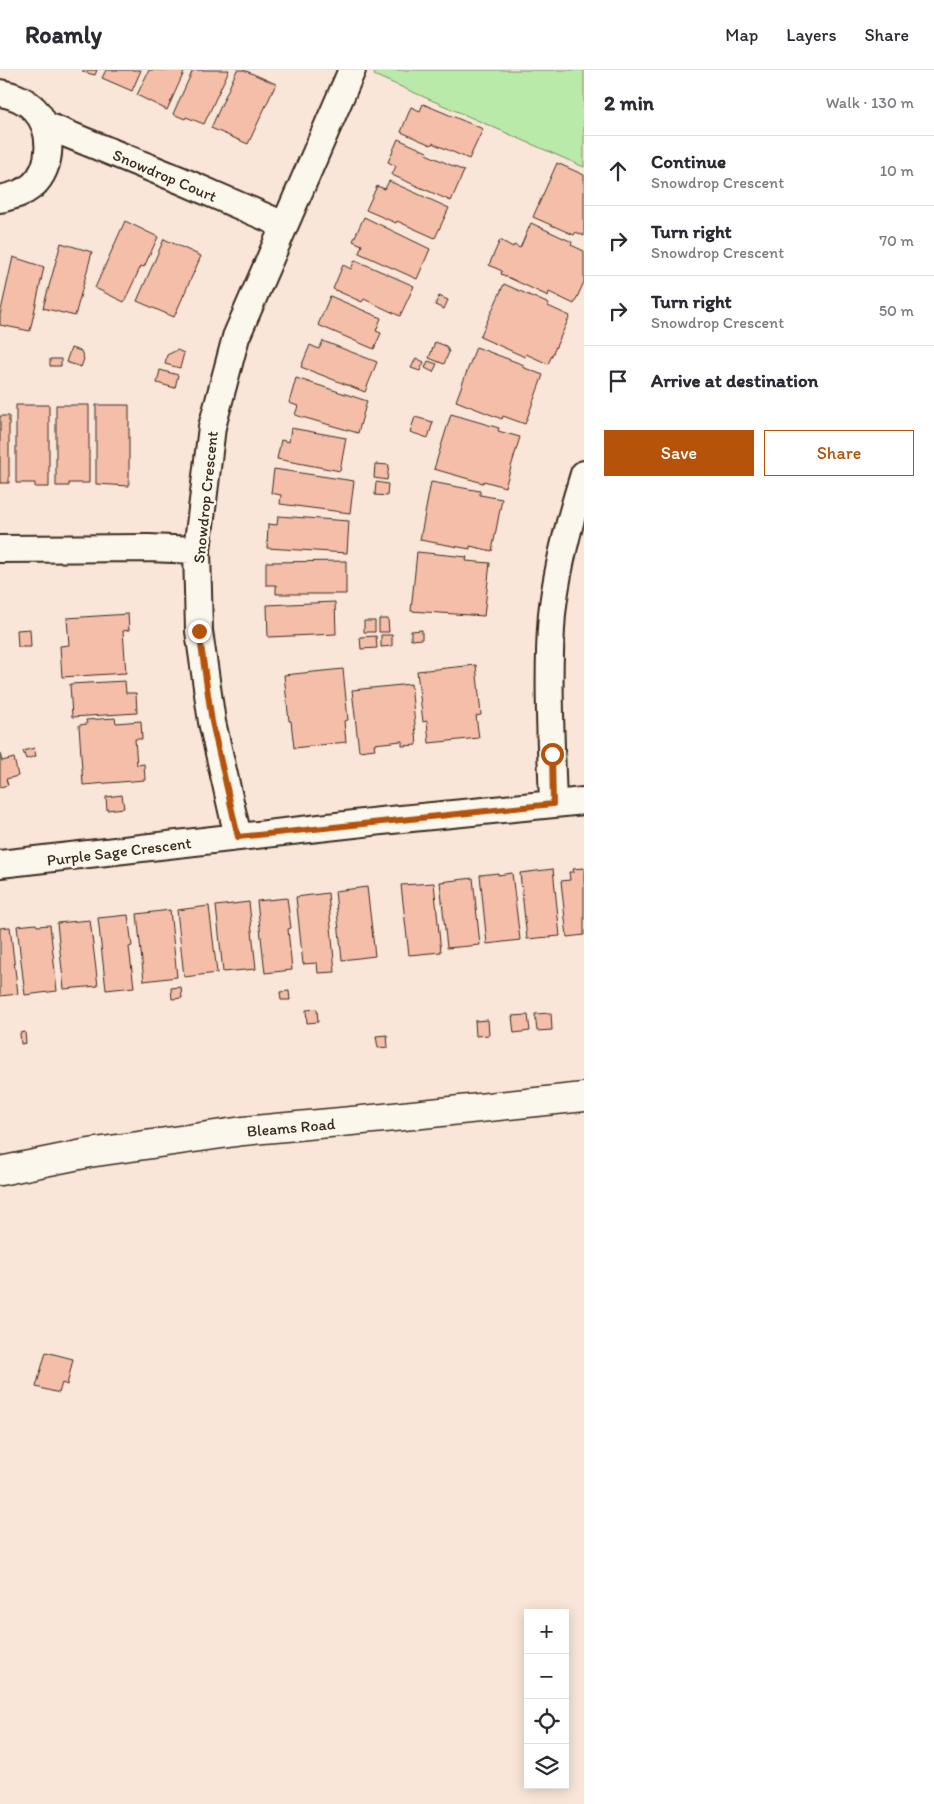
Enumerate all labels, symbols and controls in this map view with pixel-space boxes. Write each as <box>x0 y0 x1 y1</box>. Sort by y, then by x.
text: Roamly <box>25 20 102 49</box>
text: Map <box>725 24 758 46</box>
text: Layers <box>786 24 836 46</box>
text: Share <box>864 24 909 46</box>
text: 2 min <box>604 90 654 115</box>
text: Walk · 130 m <box>826 93 914 112</box>
street label: Snowdrop Court <box>110 145 220 206</box>
text: Continue <box>651 150 726 173</box>
icon: ahead <box>604 157 632 185</box>
text: 10 m <box>880 161 914 180</box>
text: Snowdrop Crescent <box>651 173 784 192</box>
text: Turn right <box>651 220 732 243</box>
icon: right <box>604 227 632 255</box>
text: 70 m <box>879 231 914 250</box>
text: Snowdrop Crescent <box>651 243 784 262</box>
text: Turn right <box>651 290 732 313</box>
icon: right <box>604 297 632 325</box>
text: 50 m <box>879 301 914 320</box>
text: Snowdrop Crescent <box>651 313 784 332</box>
icon: arrive <box>604 367 632 395</box>
text: Arrive at destination <box>651 369 818 392</box>
street label: Snowdrop Crescent <box>189 430 222 564</box>
button: Save <box>604 430 754 476</box>
button: Share <box>764 430 914 476</box>
route end <box>188 620 211 643</box>
route start <box>541 743 564 766</box>
street label: Purple Sage Crescent <box>46 833 192 870</box>
street label: Bleams Road <box>246 1114 336 1141</box>
map controls <box>524 1609 569 1789</box>
button: + <box>524 1609 569 1654</box>
button: − <box>524 1654 569 1699</box>
button: locate <box>524 1699 569 1744</box>
button: layers <box>524 1744 569 1789</box>

